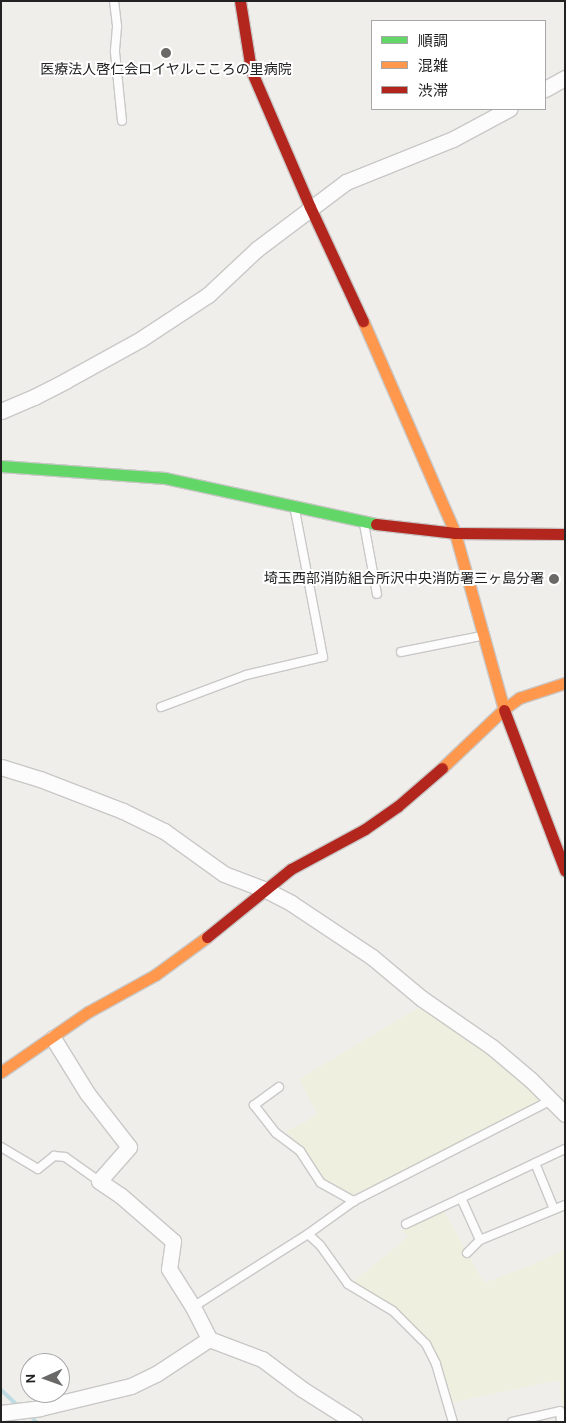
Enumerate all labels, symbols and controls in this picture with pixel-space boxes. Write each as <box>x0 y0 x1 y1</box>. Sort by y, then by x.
legend <box>371 20 546 110</box>
text: 順調 <box>418 32 448 50</box>
marker: 医療法人啓仁会ロイヤルこころの里病院 <box>159 46 173 60</box>
text: 混雑 <box>418 57 448 75</box>
place label: 医療法人啓仁会ロイヤルこころの里病院 <box>40 62 292 78</box>
text: 渋滞 <box>418 82 448 100</box>
place label: 埼玉西部消防組合所沢中央消防署三ヶ島分署 <box>264 571 544 587</box>
marker: 埼玉西部消防組合所沢中央消防署三ヶ島分署 <box>548 573 560 585</box>
north arrow <box>20 1353 70 1403</box>
text: N <box>22 1373 39 1384</box>

